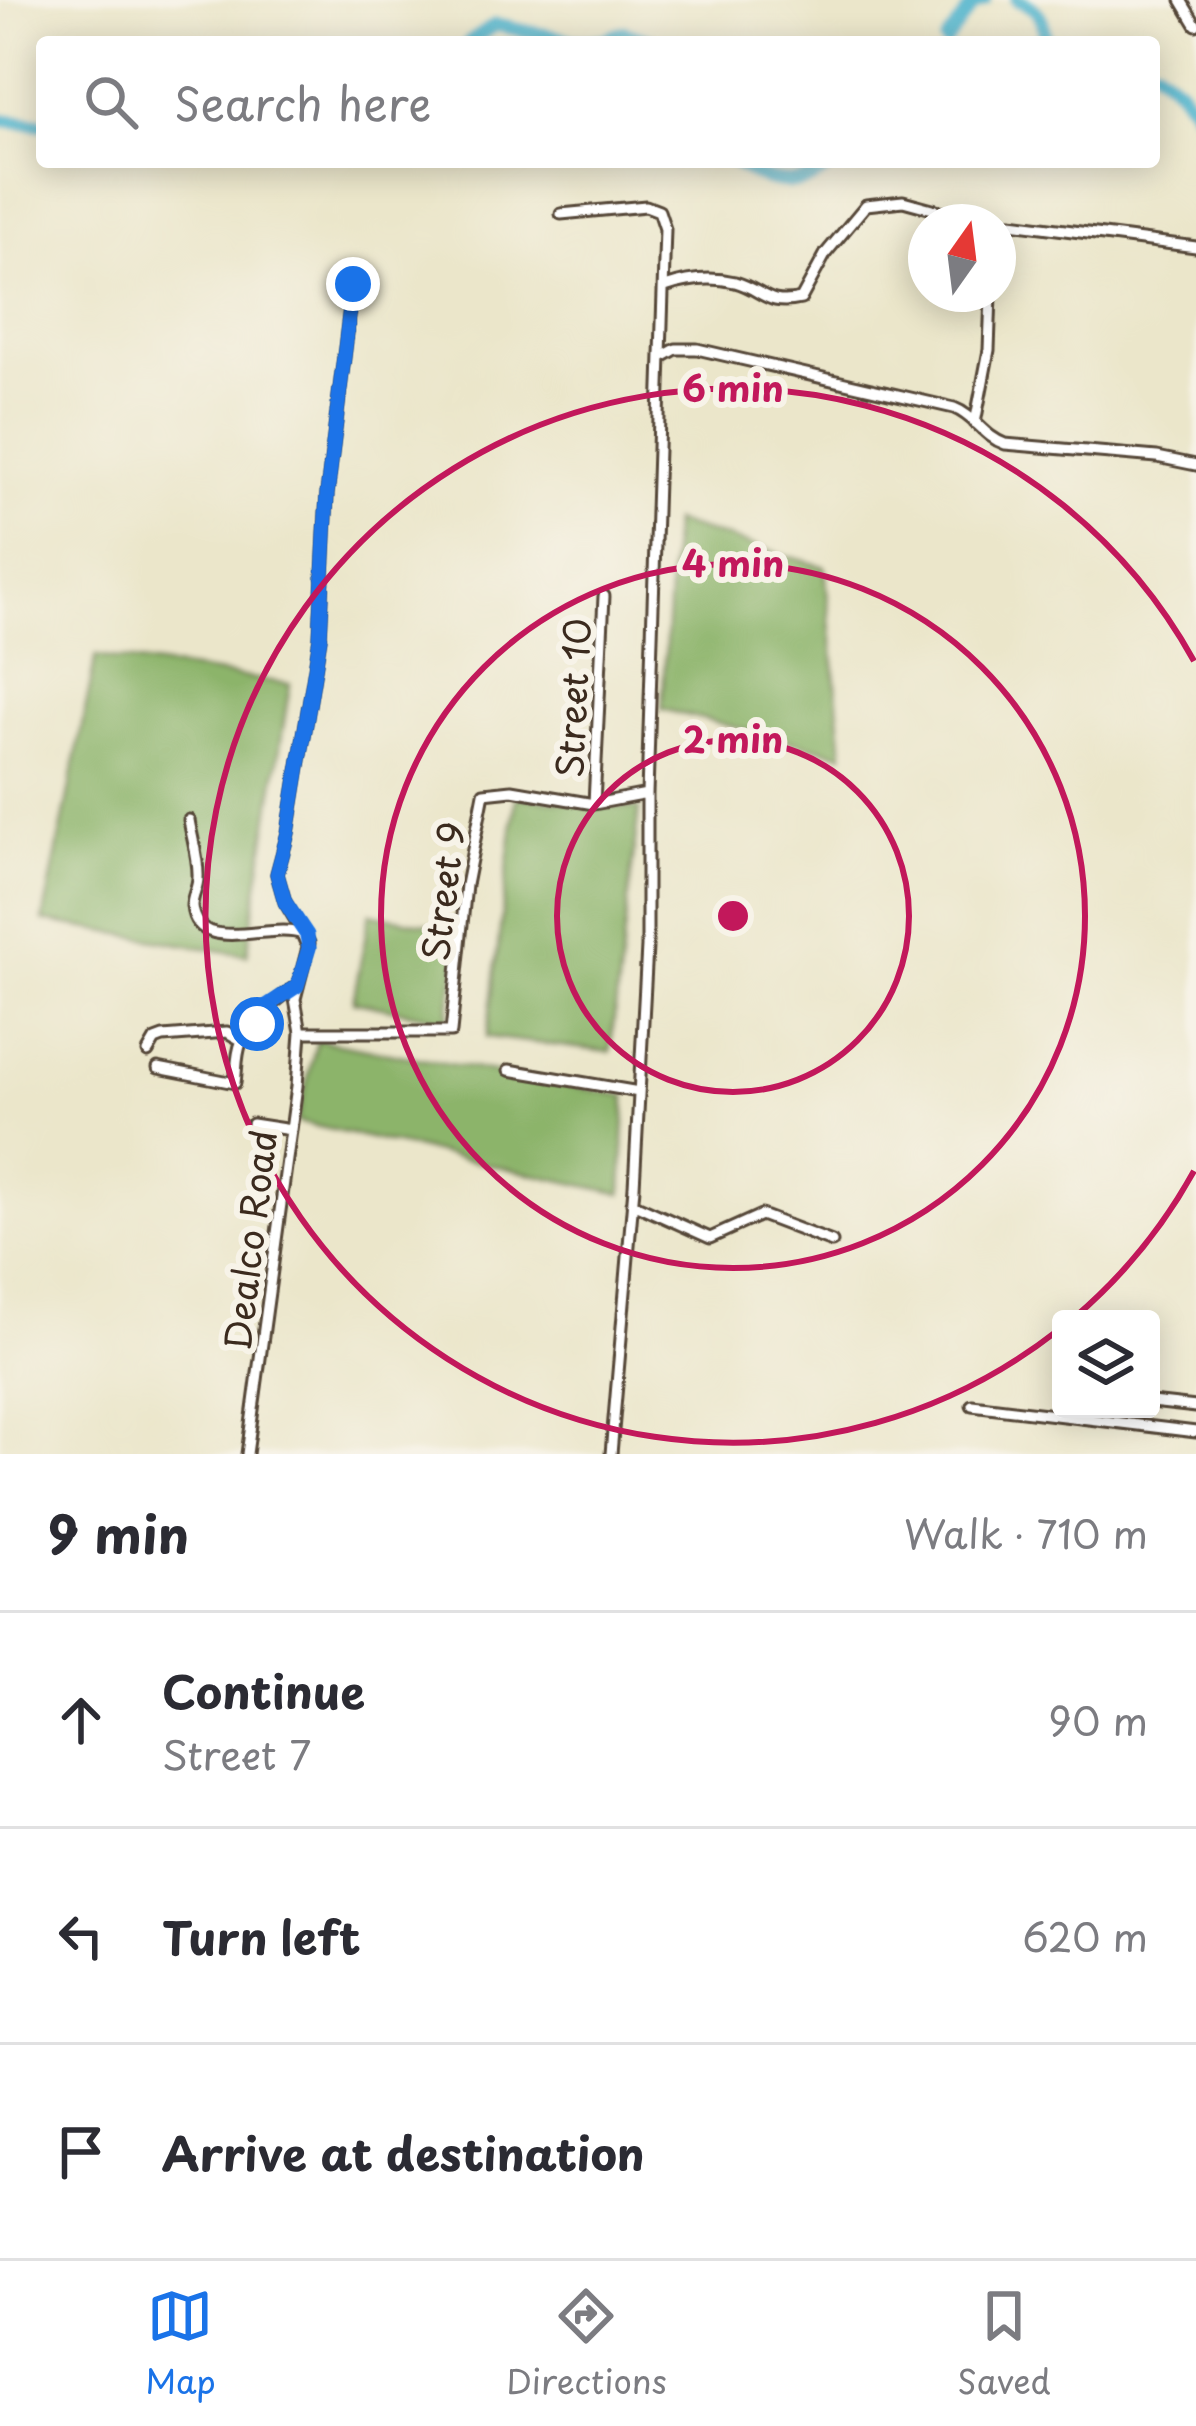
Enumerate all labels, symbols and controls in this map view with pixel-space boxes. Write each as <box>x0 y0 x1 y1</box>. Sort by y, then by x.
search box <box>36 36 1160 168</box>
text: Search here <box>174 68 431 136</box>
icon: search <box>78 69 144 135</box>
north arrow <box>908 204 1016 312</box>
route end <box>326 257 380 311</box>
text: 6 min <box>682 360 784 414</box>
text: 4 min <box>682 535 784 589</box>
street label: Street 10 <box>541 617 603 779</box>
text: 2 min <box>683 711 783 765</box>
street label: Street 9 <box>407 818 477 964</box>
centre of rings <box>712 895 754 937</box>
route start <box>230 997 284 1051</box>
street label: Dealco Road <box>209 1127 289 1353</box>
map controls <box>1052 1310 1160 1418</box>
button: layers <box>1052 1310 1160 1418</box>
text: 9 min <box>48 1494 189 1571</box>
text: Walk · 710 m <box>904 1503 1148 1562</box>
text: Continue <box>162 1656 365 1724</box>
icon: ahead <box>48 1687 114 1753</box>
text: 90 m <box>1048 1690 1148 1749</box>
text: Street 7 <box>162 1724 311 1783</box>
text: Turn left <box>162 1902 361 1970</box>
icon: left <box>48 1903 114 1969</box>
text: 620 m <box>1022 1906 1148 1965</box>
text: Arrive at destination <box>162 2118 645 2186</box>
icon: arrive <box>48 2119 114 2185</box>
tab: Map <box>145 2283 216 2405</box>
tab: Directions <box>506 2283 667 2405</box>
tab: Saved <box>957 2283 1051 2405</box>

